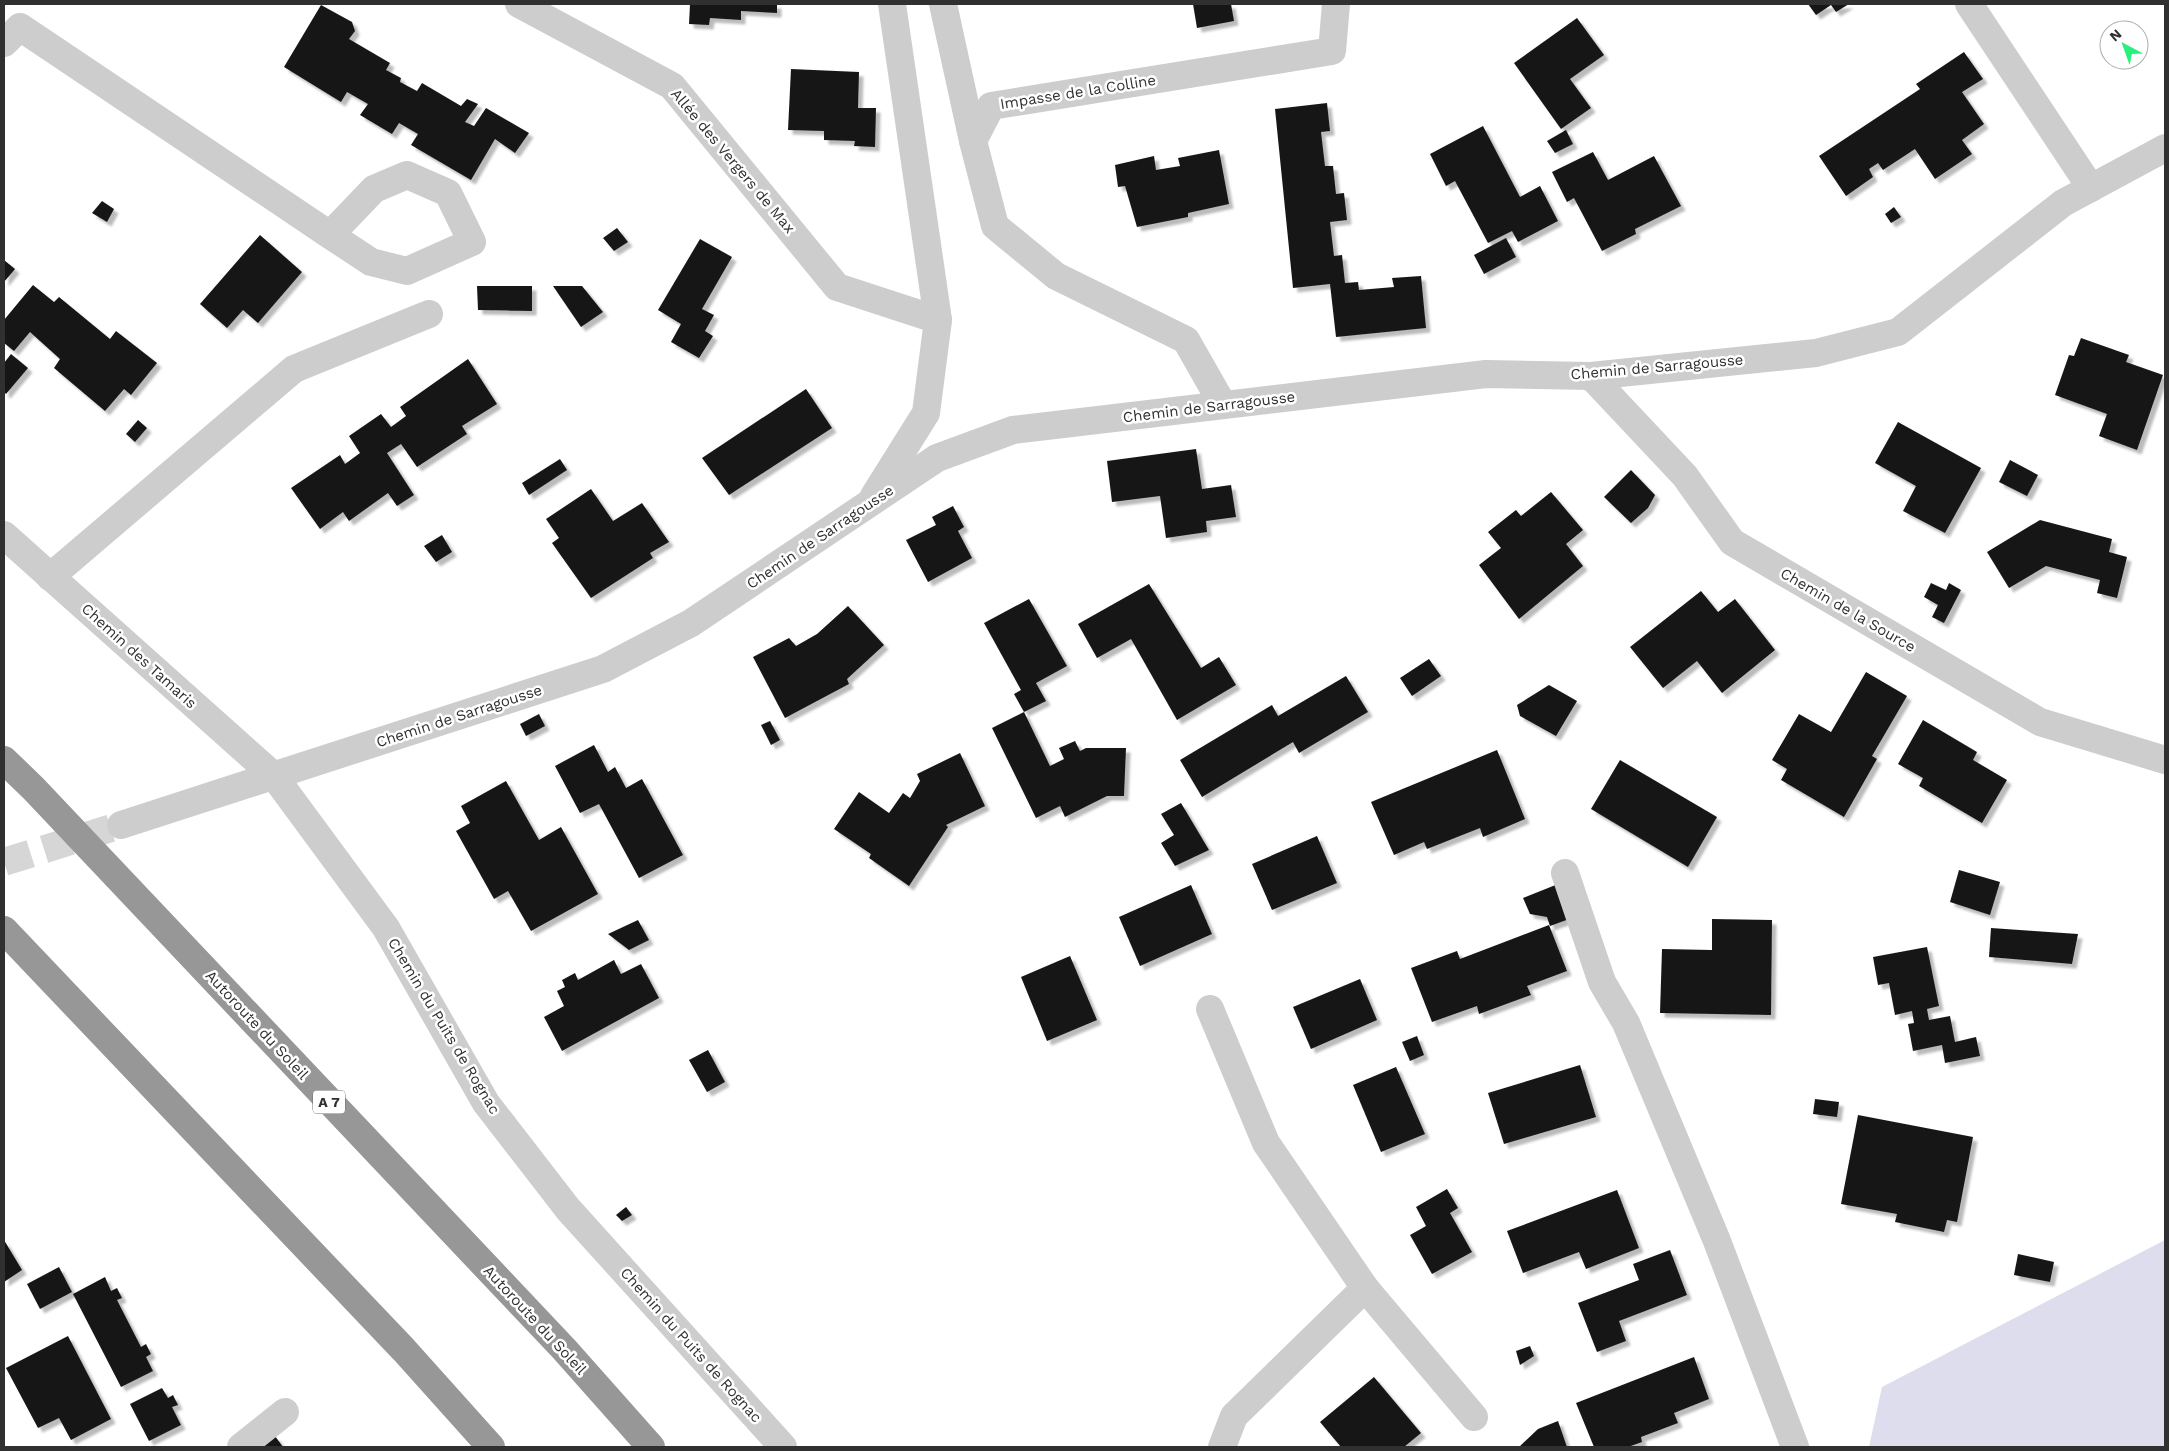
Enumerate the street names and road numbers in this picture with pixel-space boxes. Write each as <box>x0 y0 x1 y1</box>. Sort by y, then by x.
street label: Impasse de la Colline <box>999 71 1157 113</box>
street label: Allée des Vergers de Max <box>667 85 799 237</box>
street label: Chemin de Sarragousse <box>1570 350 1744 384</box>
street label: Chemin de Sarragousse <box>1122 388 1296 426</box>
street label: Chemin de Sarragousse <box>743 481 897 593</box>
street label: Chemin de la Source <box>1777 564 1919 656</box>
street label: Chemin des Tamaris <box>78 600 200 712</box>
street label: Chemin de Sarragousse <box>374 681 544 751</box>
street label: Chemin du Puits de Rognac <box>384 935 504 1117</box>
street label: Autoroute du Soleil <box>202 967 313 1084</box>
road number: A 7 <box>313 1090 345 1114</box>
street label: Autoroute du Soleil <box>480 1262 591 1379</box>
street label: Chemin du Puits de Rognac <box>617 1264 765 1426</box>

